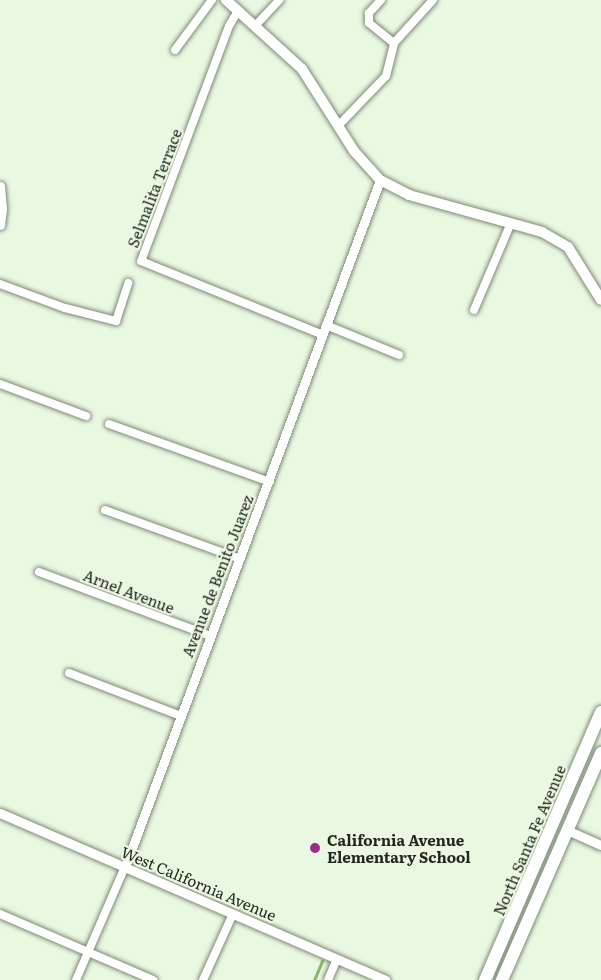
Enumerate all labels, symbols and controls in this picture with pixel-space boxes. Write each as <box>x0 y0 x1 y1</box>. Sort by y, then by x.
street label: Selmalita Terrace <box>123 126 185 250</box>
street label: Avenue de Benito Juarez <box>178 492 256 660</box>
street label: Arnel Avenue <box>81 565 177 617</box>
street label: North Santa Fe Avenue <box>489 762 569 918</box>
place label: California Avenue Elementary School <box>327 830 471 865</box>
marker: California Avenue Elementary School <box>308 841 322 855</box>
street label: West California Avenue <box>119 842 279 924</box>

